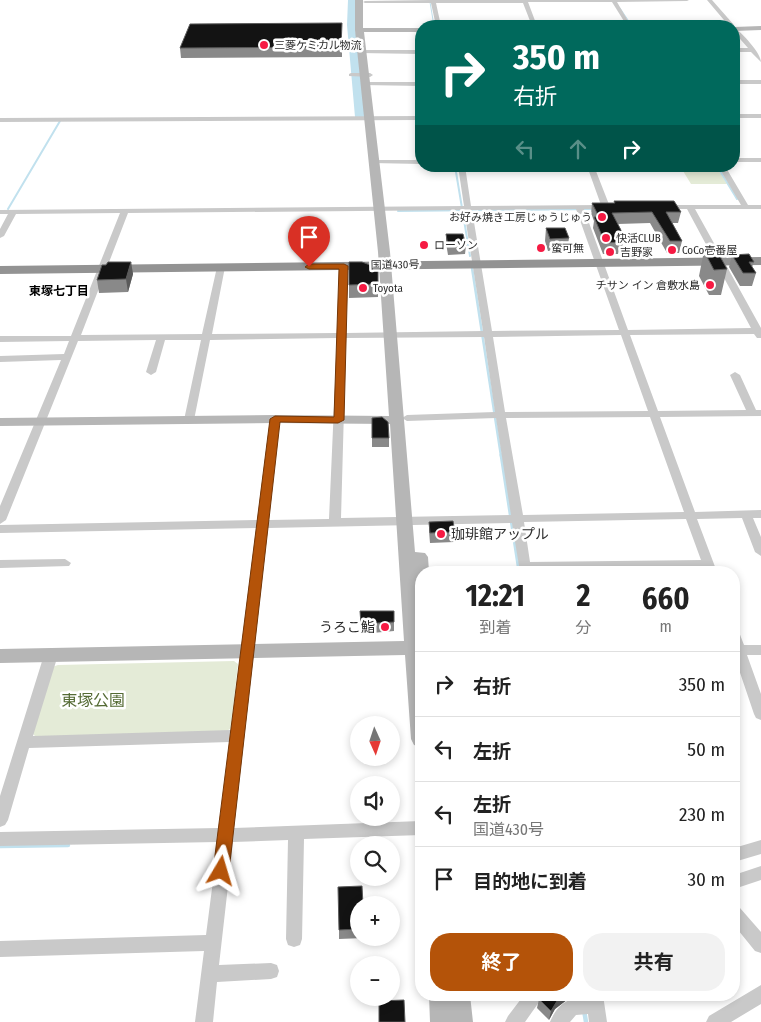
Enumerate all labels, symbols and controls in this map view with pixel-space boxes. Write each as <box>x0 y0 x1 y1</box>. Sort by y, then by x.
text: 350 m <box>513 36 600 78</box>
marker: 三菱ケミカル物流 <box>258 39 270 51</box>
place label: 三菱ケミカル物流 <box>274 39 362 52</box>
icon: right <box>430 40 495 105</box>
text: 右折 <box>513 83 557 110</box>
icon: left <box>511 135 539 163</box>
icon: ahead <box>564 135 592 163</box>
icon: right <box>617 135 645 163</box>
place label: お好み焼き工房じゅうじゅう <box>449 211 592 224</box>
marker: お好み焼き工房じゅうじゅう <box>596 211 608 223</box>
pin <box>288 216 330 267</box>
icon: arrive <box>295 223 323 251</box>
marker: 快活CLUB <box>600 232 612 244</box>
place label: 快活CLUB <box>616 232 661 245</box>
marker: ローソン <box>418 239 430 251</box>
place label: ローソン <box>434 239 478 252</box>
marker: 蛮可無 <box>535 242 547 254</box>
place label: 蛮可無 <box>551 242 584 255</box>
marker: CoCo壱番屋 <box>666 244 678 256</box>
place label: CoCo壱番屋 <box>682 244 737 257</box>
marker: 吉野家 <box>604 246 616 258</box>
place label: 吉野家 <box>620 246 653 259</box>
street label: 国道430号 <box>370 258 420 272</box>
place label: チサン イン 倉敷水島 <box>596 279 700 292</box>
marker: チサン イン 倉敷水島 <box>704 279 716 291</box>
marker: Toyota <box>357 282 369 294</box>
place label: Toyota <box>373 282 403 295</box>
district label: 東塚七丁目 <box>29 284 89 298</box>
place label: 珈琲館アップル <box>451 526 549 543</box>
marker: 珈琲館アップル <box>435 528 447 540</box>
text: 12:21 <box>465 578 525 614</box>
text: 2 <box>576 578 590 614</box>
text: 660 <box>642 581 690 617</box>
text: m <box>660 617 672 636</box>
text: 到着 <box>479 618 511 637</box>
text: 分 <box>575 618 591 637</box>
place label: うろこ鮨 <box>319 619 375 636</box>
marker: うろこ鮨 <box>379 621 391 633</box>
icon: right <box>430 670 458 698</box>
text: 350 m <box>679 673 725 696</box>
text: 右折 <box>473 675 511 698</box>
park label: 東塚公園 <box>61 691 125 710</box>
north arrow <box>350 716 400 766</box>
map controls <box>350 716 400 1006</box>
icon: left <box>430 735 458 763</box>
text: 50 m <box>687 738 725 761</box>
text: 左折 <box>473 740 511 763</box>
button: sound <box>350 776 400 826</box>
text: 左折 <box>473 793 511 816</box>
icon: left <box>430 800 458 828</box>
text: 230 m <box>679 803 725 826</box>
text: 国道430号 <box>473 820 544 839</box>
button: search <box>350 836 400 886</box>
position arrow <box>194 844 246 896</box>
icon: arrive <box>430 865 458 893</box>
text: 30 m <box>687 868 725 891</box>
text: 目的地に到着 <box>473 870 587 893</box>
button: + <box>350 896 400 946</box>
button: 終了 <box>430 933 573 991</box>
button: 共有 <box>583 933 725 991</box>
button: − <box>350 956 400 1006</box>

